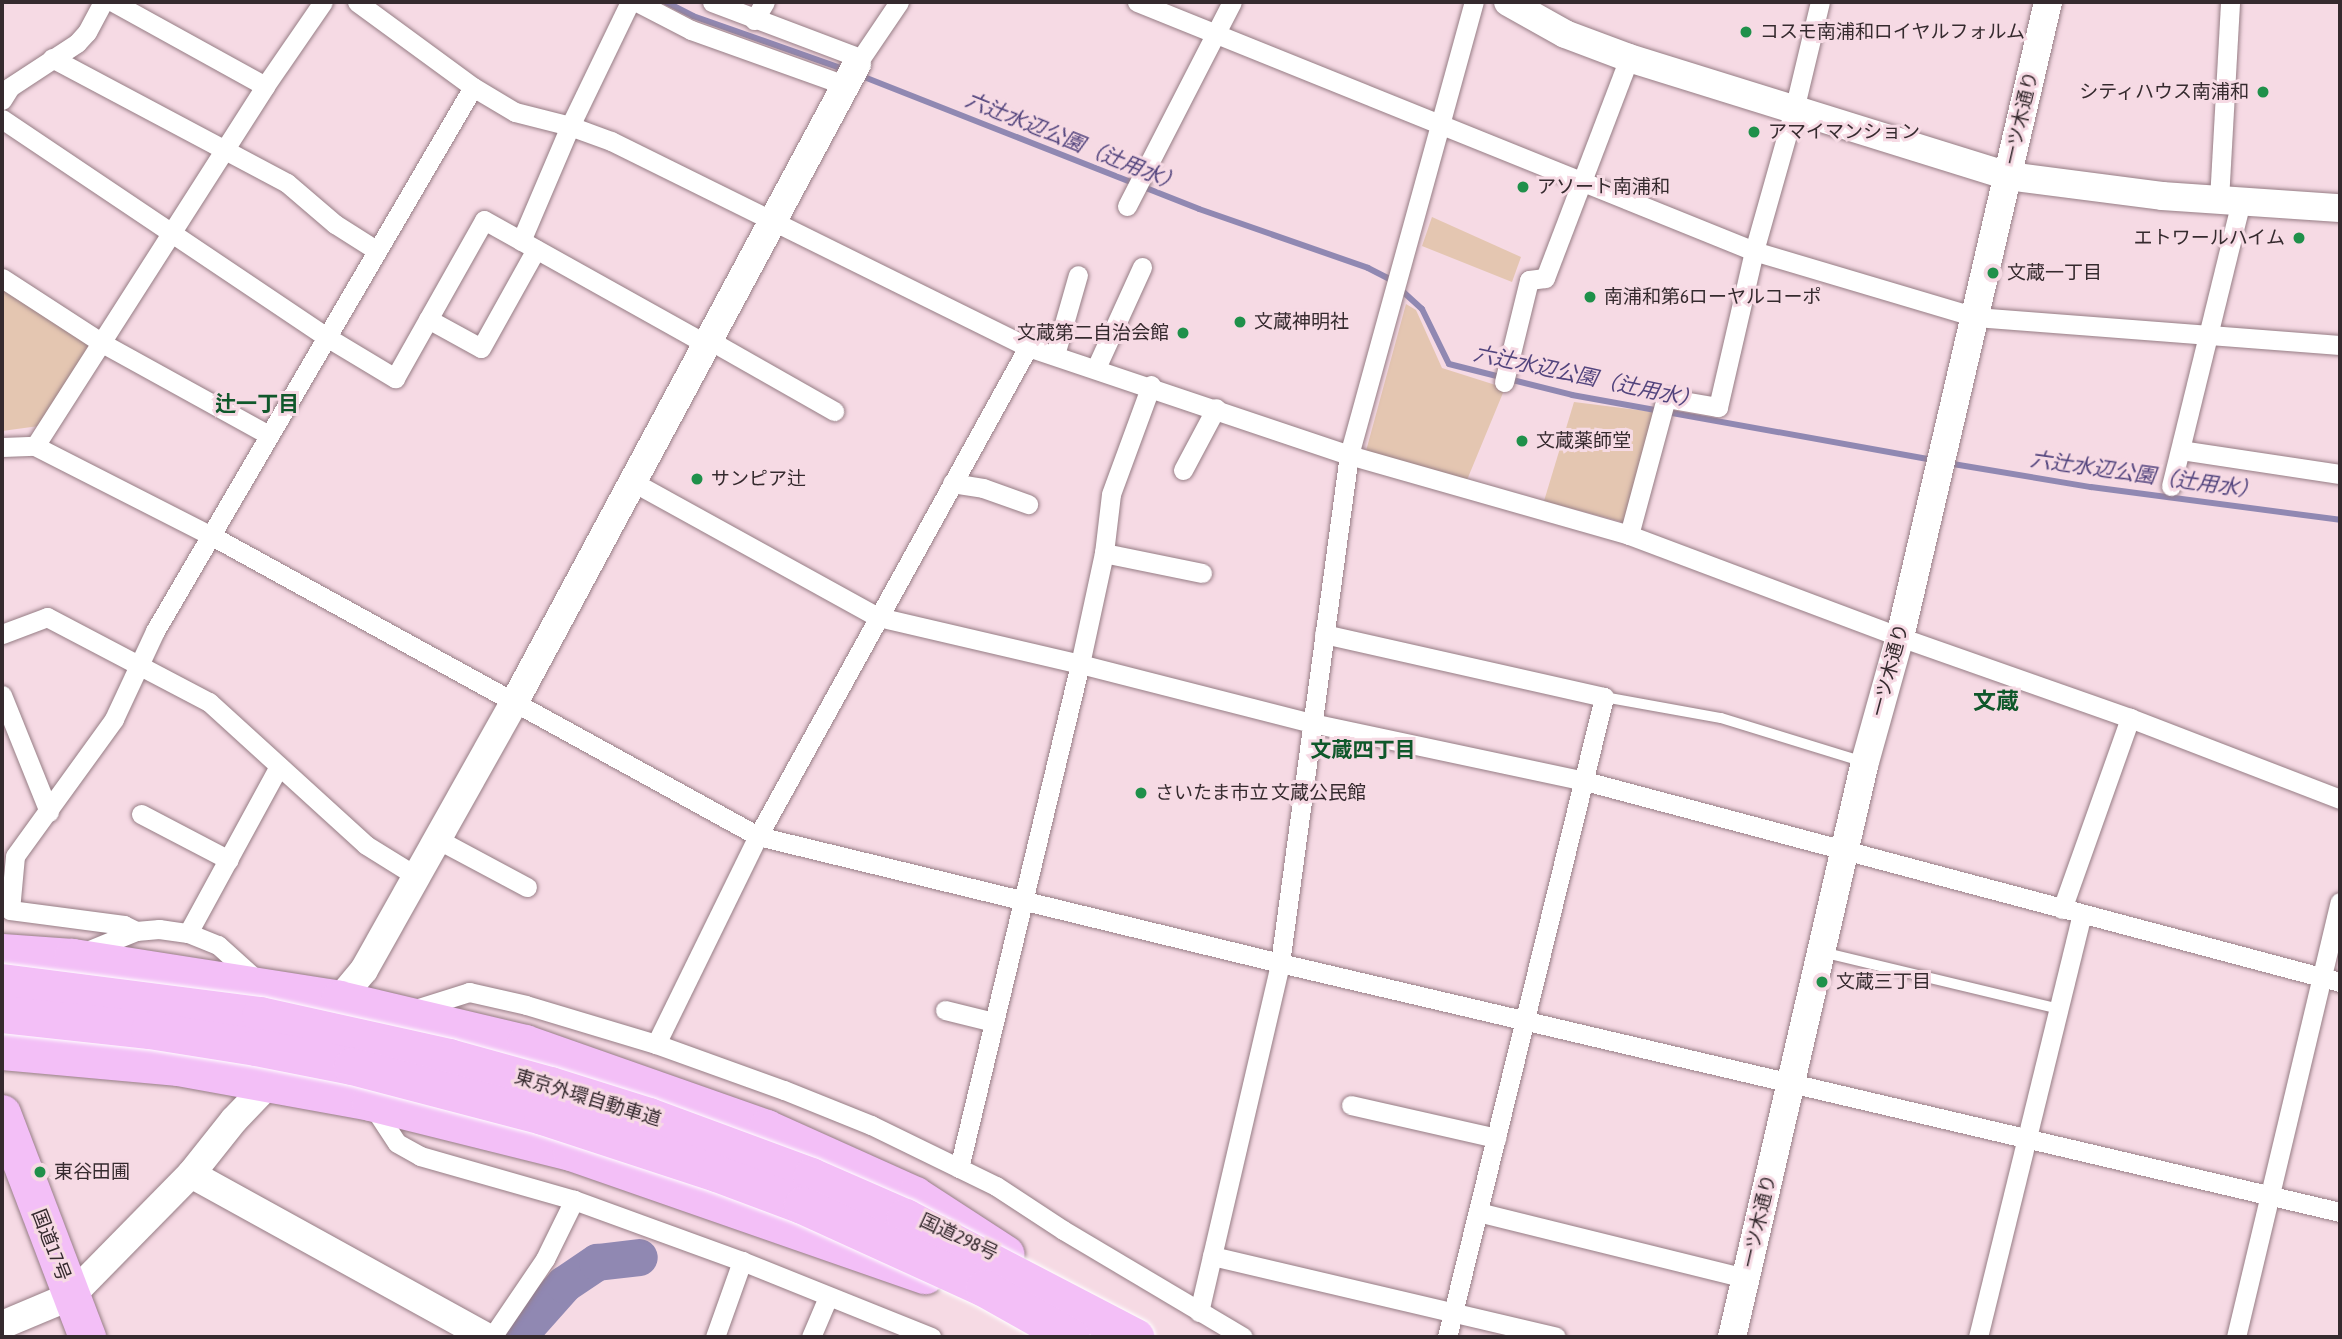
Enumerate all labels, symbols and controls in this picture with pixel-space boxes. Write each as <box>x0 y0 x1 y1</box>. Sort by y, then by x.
place label: コスモ南浦和ロイヤルフォルム <box>1760 21 2026 43</box>
marker: コスモ南浦和ロイヤルフォルム <box>1738 24 1754 40</box>
street label: 一ツ木通り <box>1999 69 2043 167</box>
place label: シティハウス南浦和 <box>2078 81 2249 103</box>
marker: シティハウス南浦和 <box>2255 84 2271 100</box>
water label: 六辻水辺公園（辻用水） <box>962 86 1186 196</box>
place label: アマイマンション <box>1768 121 1920 143</box>
marker: アマイマンション <box>1746 124 1762 140</box>
place label: アソート南浦和 <box>1537 176 1670 198</box>
marker: アソート南浦和 <box>1515 179 1531 195</box>
place label: エトワールハイム <box>2133 227 2285 249</box>
marker: エトワールハイム <box>2291 230 2307 246</box>
place label: 文蔵一丁目 <box>2007 262 2102 284</box>
marker: 文蔵一丁目 <box>1985 265 2001 281</box>
place label: 南浦和第6ローヤルコーポ <box>1604 286 1822 308</box>
marker: 南浦和第6ローヤルコーポ <box>1582 289 1598 305</box>
place label: 文蔵神明社 <box>1254 311 1349 333</box>
marker: 文蔵神明社 <box>1232 314 1248 330</box>
place label: 文蔵第二自治会館 <box>1017 322 1169 344</box>
marker: 文蔵第二自治会館 <box>1175 325 1191 341</box>
water label: 六辻水辺公園（辻用水） <box>1471 340 1703 412</box>
district label: 辻一丁目 <box>215 390 299 416</box>
place label: 文蔵薬師堂 <box>1536 430 1631 452</box>
marker: 文蔵薬師堂 <box>1514 433 1530 449</box>
water label: 六辻水辺公園（辻用水） <box>2029 445 2261 503</box>
place label: サンピア辻 <box>711 468 806 490</box>
marker: サンピア辻 <box>689 471 705 487</box>
street label: 一ツ木通り <box>1867 621 1913 719</box>
district label: 文蔵 <box>1973 687 2019 715</box>
district label: 文蔵四丁目 <box>1311 736 1415 762</box>
place label: さいたま市立 文蔵公民館 <box>1155 782 1367 804</box>
marker: さいたま市立 文蔵公民館 <box>1133 785 1149 801</box>
place label: 文蔵三丁目 <box>1836 971 1931 993</box>
marker: 文蔵三丁目 <box>1814 974 1830 990</box>
street label: 東京外環自動車道 <box>512 1065 664 1131</box>
place label: 東谷田圃 <box>54 1161 130 1183</box>
marker: 東谷田圃 <box>32 1164 48 1180</box>
street label: 一ツ木通り <box>1737 1172 1781 1270</box>
street label: 国道17号 <box>27 1206 75 1284</box>
street label: 国道298号 <box>916 1209 1002 1265</box>

